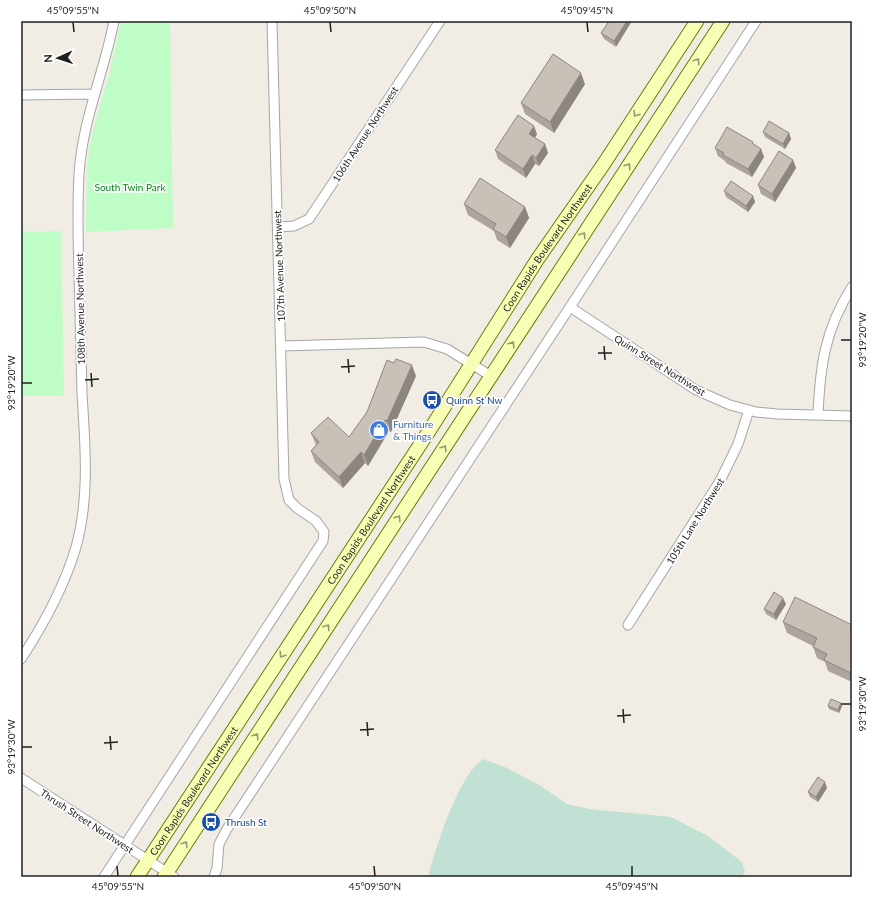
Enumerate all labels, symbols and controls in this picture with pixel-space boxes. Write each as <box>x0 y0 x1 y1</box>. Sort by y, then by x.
text: 45°09'55"N <box>47 4 99 16</box>
text: 45°09'50"N <box>304 4 356 16</box>
text: 45°09'45"N <box>561 4 613 16</box>
north arrow <box>38 38 78 78</box>
text: N <box>41 54 54 63</box>
one-way arrow <box>692 58 700 65</box>
street label: 106th Avenue Northwest <box>330 84 401 184</box>
one-way arrow <box>633 110 640 117</box>
one-way arrow <box>624 163 631 170</box>
park label: South Twin Park <box>94 181 166 193</box>
street label: Coon Rapids Boulevard Northwest <box>500 181 594 314</box>
street label: 107th Avenue Northwest <box>271 210 287 322</box>
one-way arrow <box>578 232 586 239</box>
street label: 108th Avenue Northwest <box>73 253 87 365</box>
text: 93°19'20"W <box>856 312 868 368</box>
street label: Quinn Street Northwest <box>612 332 708 398</box>
one-way arrow <box>507 341 515 348</box>
text: 93°19'20"W <box>5 355 17 411</box>
bus stop icon: Quinn St Nw <box>421 389 443 411</box>
place label: Quinn St Nw <box>446 394 503 406</box>
place label: Furniture & Things <box>393 418 433 442</box>
shop icon: Furniture & Things <box>368 419 390 441</box>
one-way arrow <box>439 445 447 452</box>
street label: Coon Rapids Boulevard Northwest <box>324 453 418 586</box>
street label: 105th Lane Northwest <box>664 475 727 566</box>
one-way arrow <box>394 515 401 522</box>
one-way arrow <box>322 624 330 631</box>
one-way arrow <box>279 651 287 658</box>
text: 93°19'30"W <box>856 676 868 732</box>
text: 93°19'30"W <box>5 719 17 775</box>
street label: Coon Rapids Boulevard Northwest <box>147 724 240 858</box>
one-way arrow <box>251 733 258 740</box>
street label: Thrush Street Northwest <box>38 786 136 856</box>
bus stop icon: Thrush St <box>200 811 222 833</box>
place label: Thrush St <box>225 816 267 828</box>
one-way arrow <box>180 841 188 848</box>
text: 45°09'55"N <box>92 880 144 892</box>
text: 45°09'50"N <box>349 880 401 892</box>
text: 45°09'45"N <box>606 880 658 892</box>

